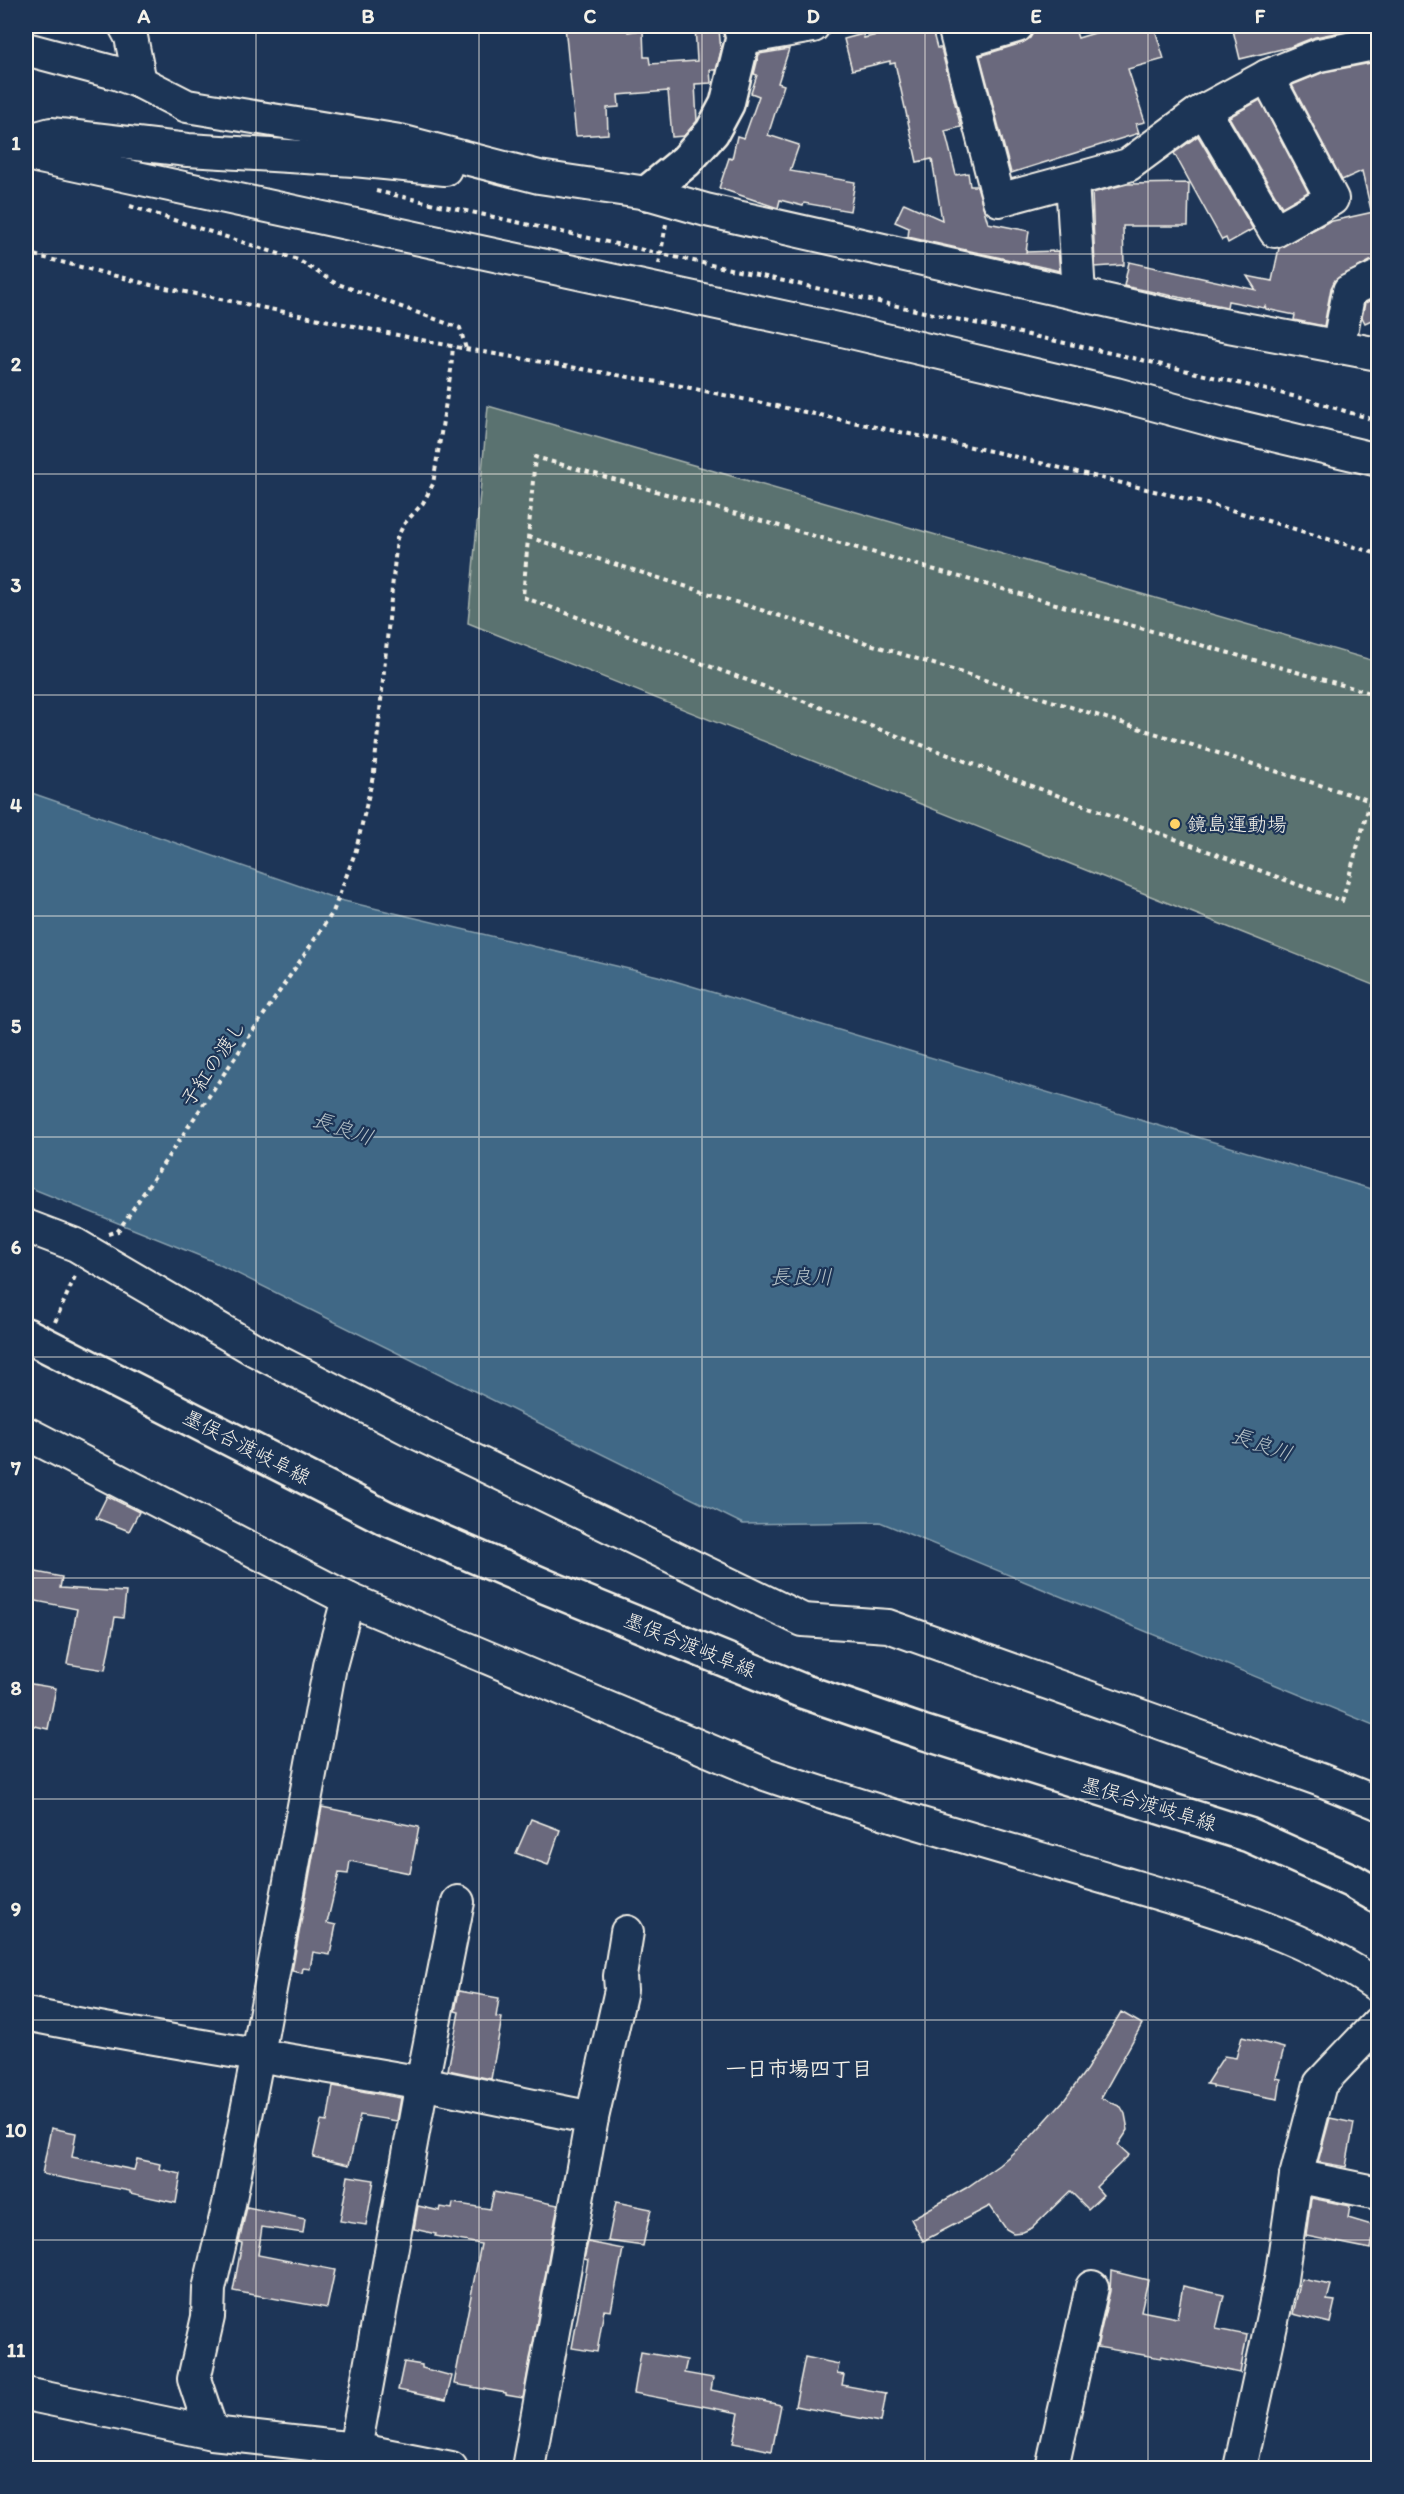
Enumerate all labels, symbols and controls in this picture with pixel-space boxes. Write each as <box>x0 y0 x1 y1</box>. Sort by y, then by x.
text: A <box>137 4 151 28</box>
text: B <box>362 4 375 28</box>
text: C <box>584 4 597 28</box>
text: D <box>806 4 820 28</box>
text: E <box>1030 4 1042 28</box>
text: F <box>1255 4 1266 28</box>
text: 1 <box>11 131 21 155</box>
text: 2 <box>11 352 22 376</box>
text: 3 <box>11 573 22 597</box>
text: 4 <box>10 793 22 817</box>
place label: 鏡島運動場 <box>1187 812 1287 836</box>
marker: 鏡島運動場 <box>1168 817 1182 831</box>
text: 5 <box>11 1014 22 1038</box>
street label: 子紅の渡し <box>175 1015 251 1111</box>
water label: 長良川 <box>309 1106 377 1150</box>
text: 6 <box>11 1235 22 1259</box>
water label: 長良川 <box>770 1264 833 1289</box>
street label: 墨俣合渡岐阜線 <box>179 1405 315 1489</box>
water label: 長良川 <box>1228 1422 1296 1466</box>
text: 7 <box>10 1456 21 1480</box>
street label: 墨俣合渡岐阜線 <box>621 1608 759 1682</box>
text: 8 <box>11 1676 22 1700</box>
street label: 墨俣合渡岐阜線 <box>1079 1772 1219 1836</box>
text: 9 <box>11 1897 21 1921</box>
district label: 一日市場四丁目 <box>726 2056 873 2081</box>
text: 10 <box>5 2118 27 2142</box>
text: 11 <box>7 2338 26 2362</box>

